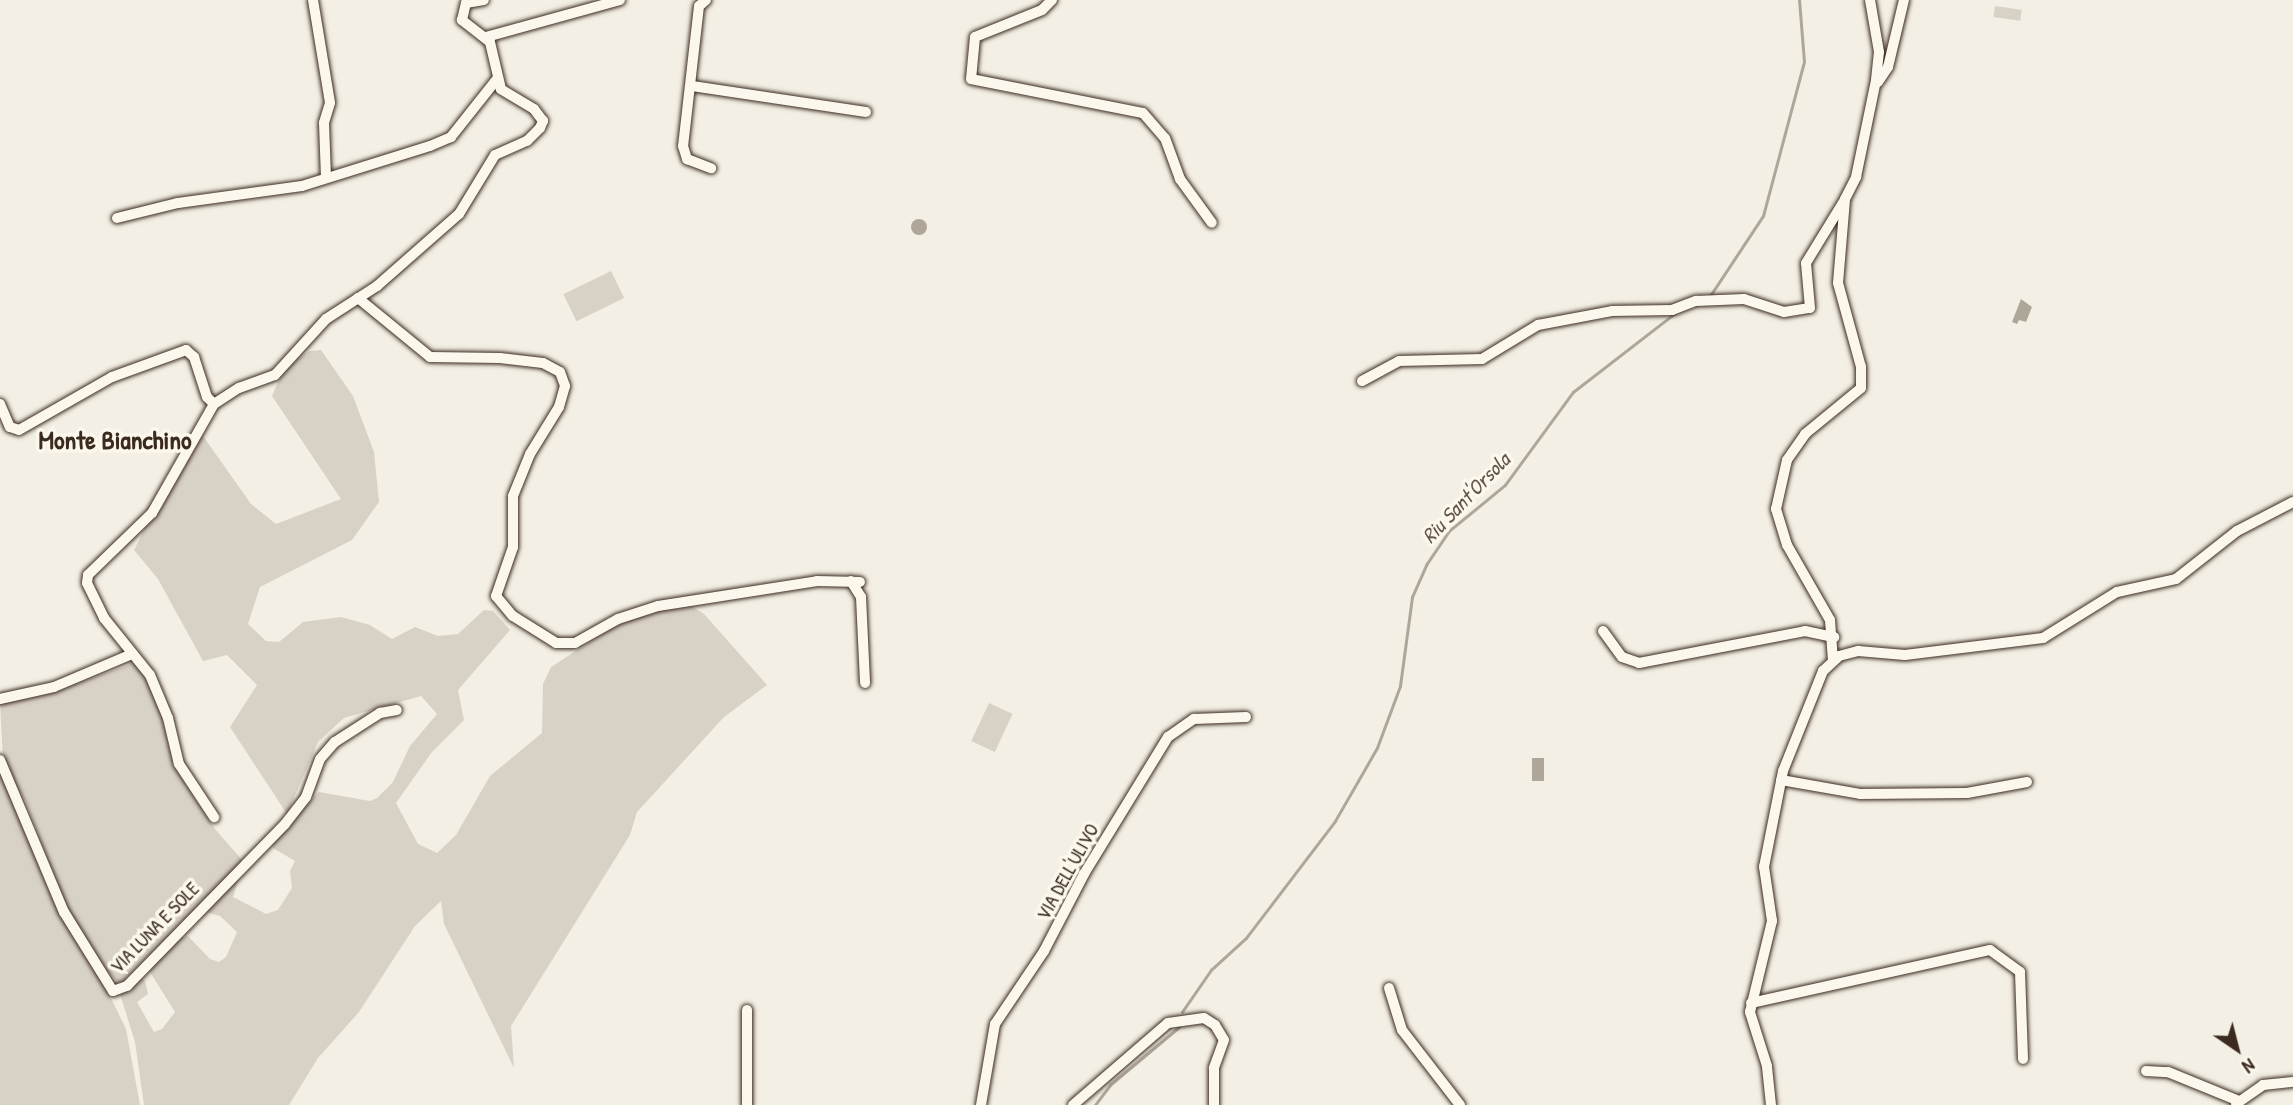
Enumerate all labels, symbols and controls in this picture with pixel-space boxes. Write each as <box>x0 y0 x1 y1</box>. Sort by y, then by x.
district label: Monte Bianchino <box>39 424 191 456</box>
water label: Riu Sant'Orsola <box>1417 448 1515 548</box>
street label: VIA DELL'ULIVO <box>1032 820 1104 924</box>
street label: VIA LUNA E SOLE <box>106 878 204 978</box>
north arrow <box>2202 1014 2272 1084</box>
text: N <box>2237 1053 2261 1080</box>

